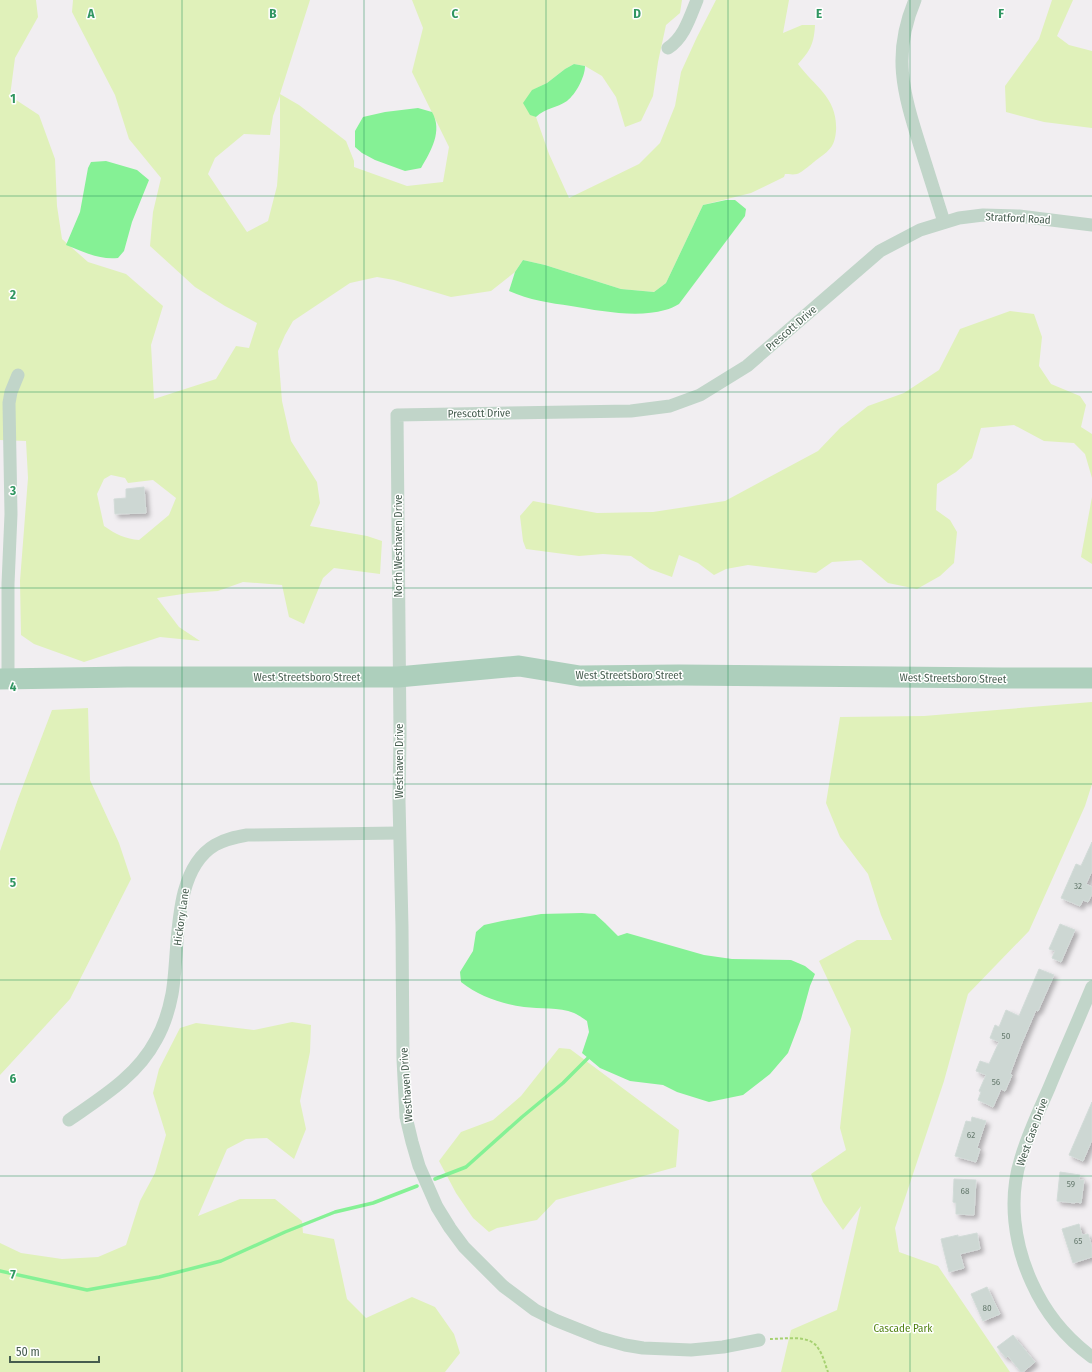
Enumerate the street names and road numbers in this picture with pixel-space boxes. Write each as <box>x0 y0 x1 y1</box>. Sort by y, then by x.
street label: Stratford Road <box>985 210 1051 227</box>
street label: Prescott Drive <box>763 303 819 354</box>
street label: Prescott Drive <box>448 406 510 421</box>
street label: North Westhaven Drive <box>392 494 405 598</box>
street label: West Streetsboro Street <box>576 669 683 682</box>
street label: West Streetsboro Street <box>254 671 361 684</box>
street label: West Streetsboro Street <box>899 671 1007 686</box>
street label: Westhaven Drive <box>393 724 406 798</box>
street label: Hickory Lane <box>171 888 192 947</box>
street label: Westhaven Drive <box>397 1047 416 1123</box>
street label: West Case Drive <box>1014 1096 1051 1168</box>

